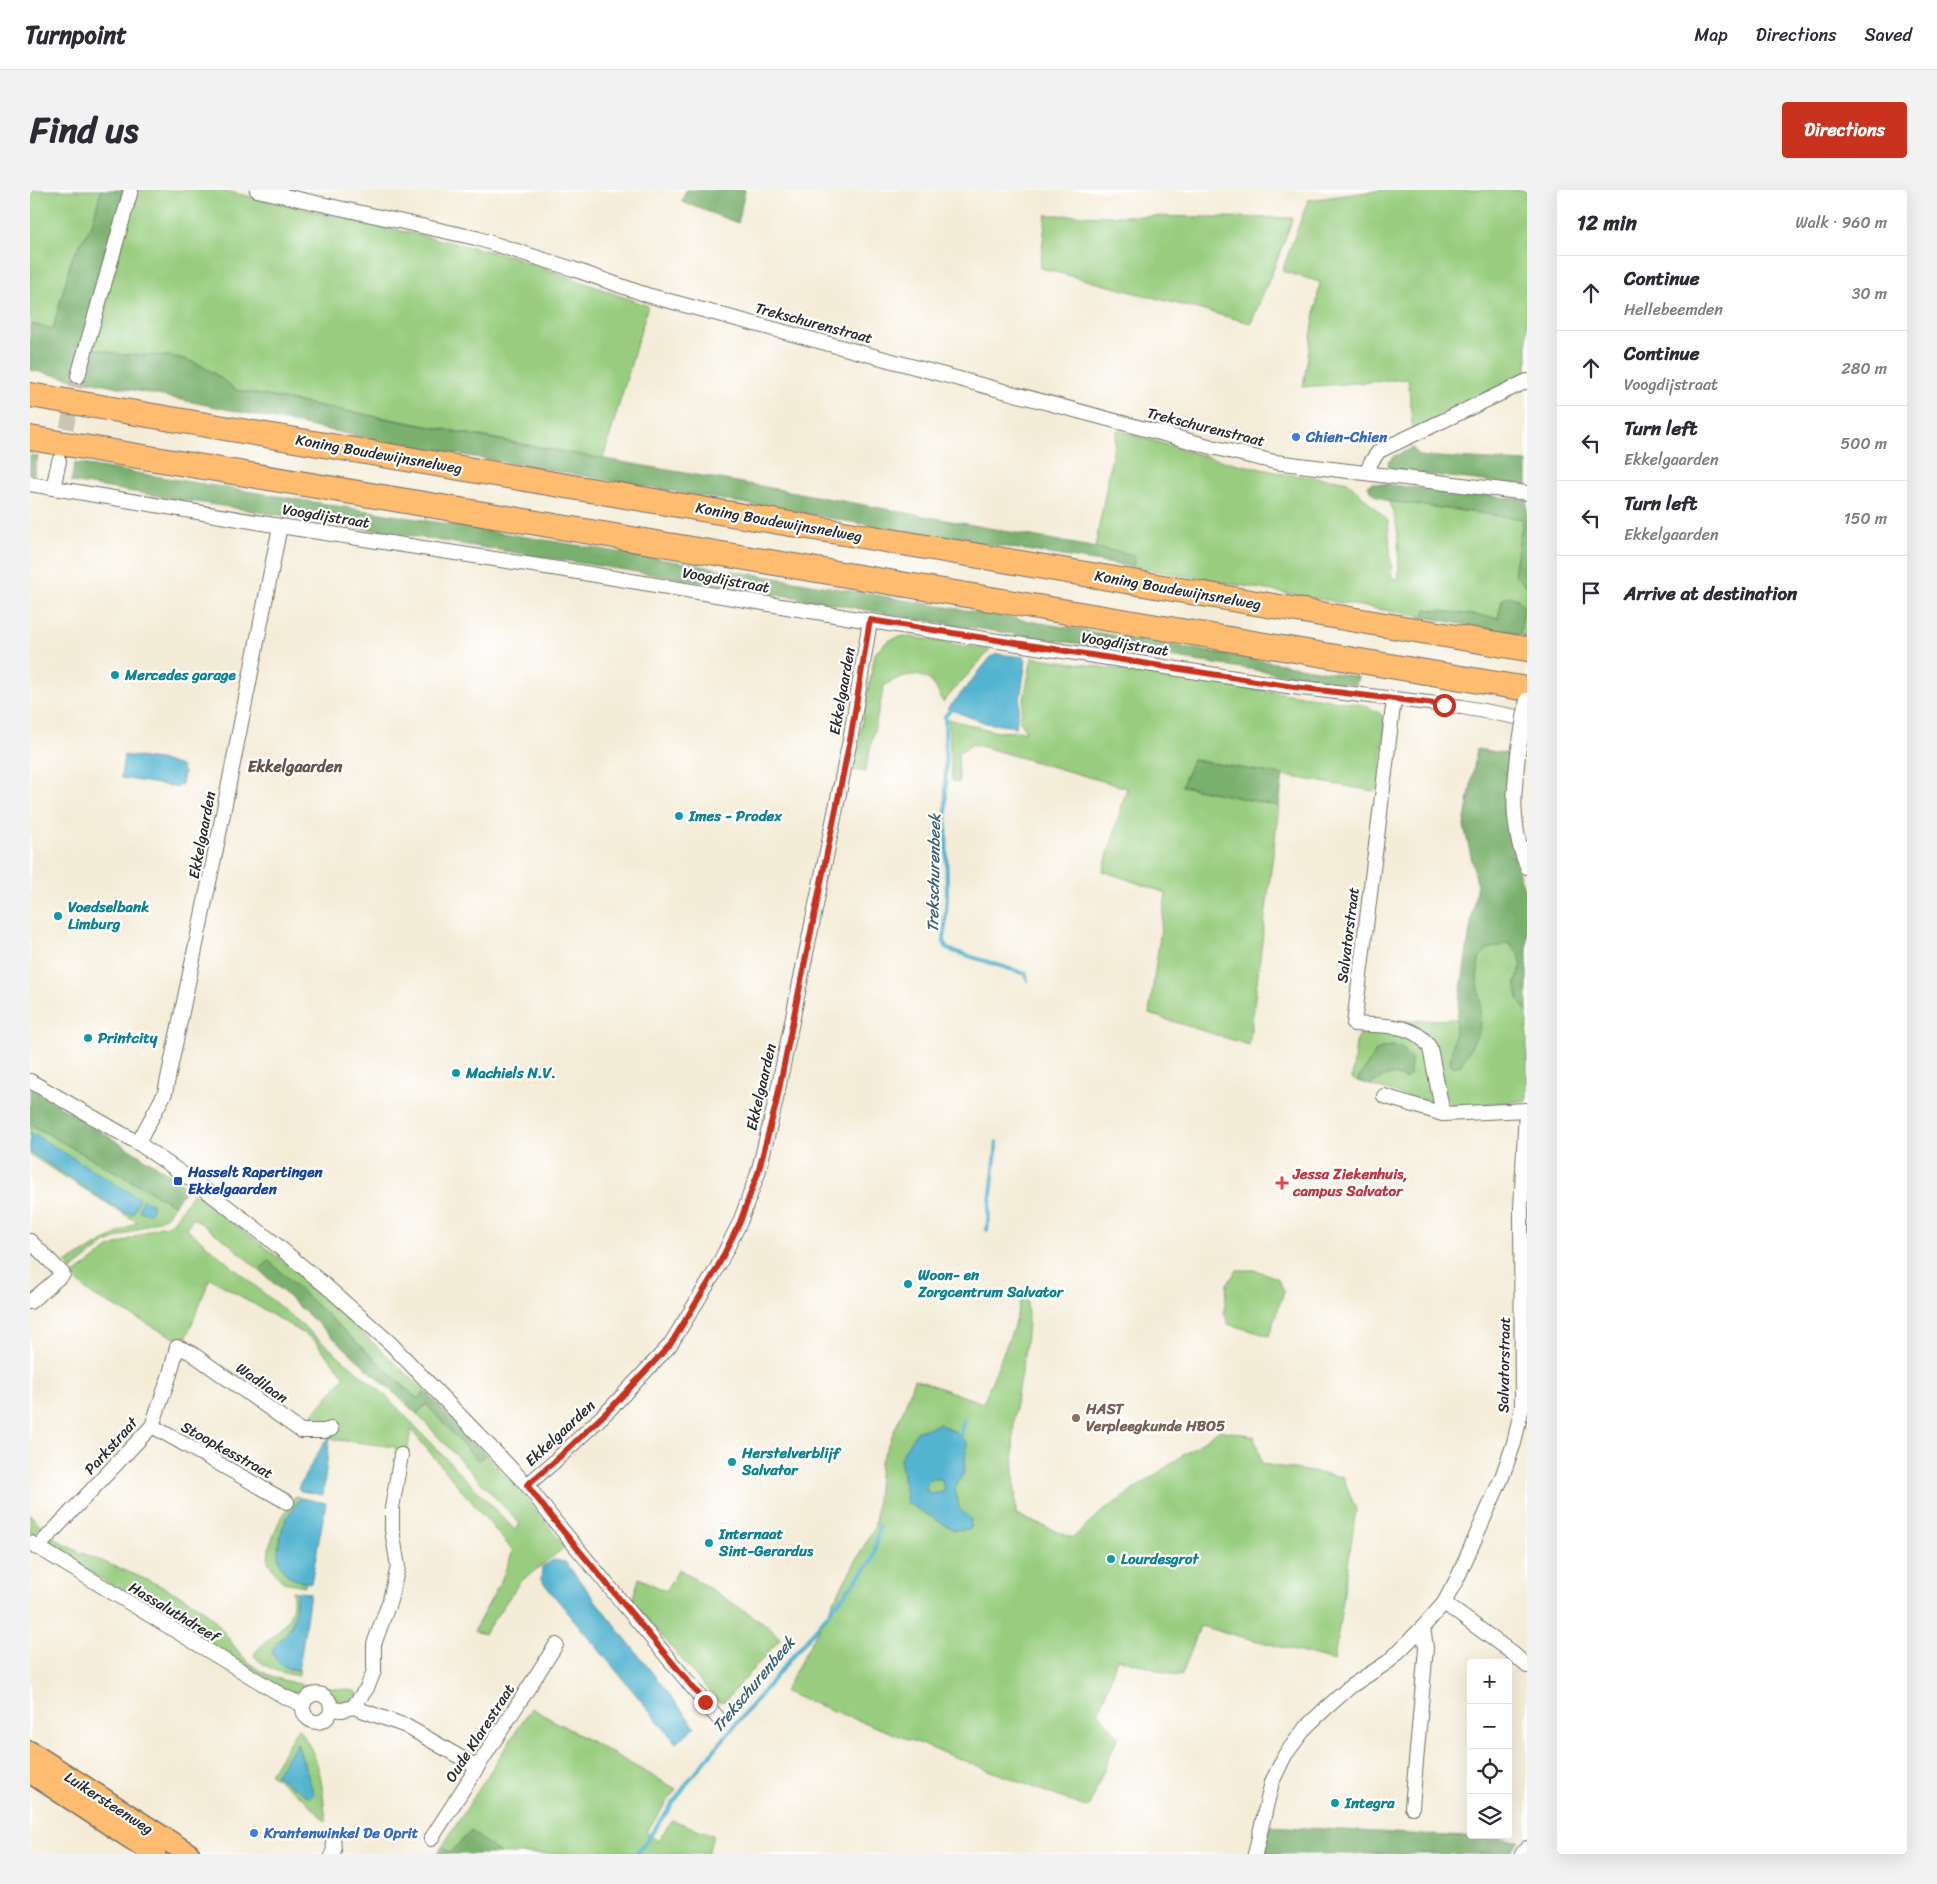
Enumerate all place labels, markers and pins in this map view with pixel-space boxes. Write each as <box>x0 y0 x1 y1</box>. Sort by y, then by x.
place label: Chien-Chien <box>1305 424 1388 450</box>
marker: Chien-Chien <box>1290 431 1302 443</box>
place label: Mercedes garage <box>124 662 237 688</box>
marker: Mercedes garage <box>109 669 121 681</box>
place label: Imes - Prodex <box>688 803 783 829</box>
marker: Imes - Prodex <box>673 810 685 822</box>
place label: Voedselbank Limburg <box>68 894 149 937</box>
marker: Voedselbank Limburg <box>52 910 64 922</box>
place label: Printcity <box>98 1025 158 1051</box>
marker: Printcity <box>82 1032 94 1044</box>
place label: Machiels N.V. <box>465 1060 556 1086</box>
marker: Machiels N.V. <box>450 1067 462 1079</box>
place label: Hasselt Rapertingen Ekkelgaarden <box>187 1159 323 1202</box>
place label: Jessa Ziekenhuis, campus Salvator <box>1292 1161 1407 1204</box>
marker: Hasselt Rapertingen Ekkelgaarden <box>172 1175 184 1187</box>
marker: Jessa Ziekenhuis, campus Salvator <box>1275 1176 1289 1190</box>
place label: Woon- en Zorgcentrum Salvator <box>917 1262 1065 1305</box>
marker: Woon- en Zorgcentrum Salvator <box>902 1278 914 1290</box>
place label: HAST Verpleegkunde HBO5 <box>1085 1396 1225 1439</box>
marker: HAST Verpleegkunde HBO5 <box>1070 1412 1082 1424</box>
place label: Herstelverblijf Salvator <box>741 1440 842 1483</box>
marker: Herstelverblijf Salvator <box>726 1456 738 1468</box>
place label: Internaat Sint-Gerardus <box>718 1521 814 1564</box>
marker: Internaat Sint-Gerardus <box>703 1537 715 1549</box>
place label: Lourdesgrot <box>1121 1546 1199 1572</box>
marker: Lourdesgrot <box>1105 1553 1117 1565</box>
place label: Integra <box>1344 1790 1395 1816</box>
marker: Integra <box>1329 1797 1341 1809</box>
place label: Krantenwinkel De Oprit <box>263 1820 419 1846</box>
marker: Krantenwinkel De Oprit <box>248 1827 260 1839</box>

